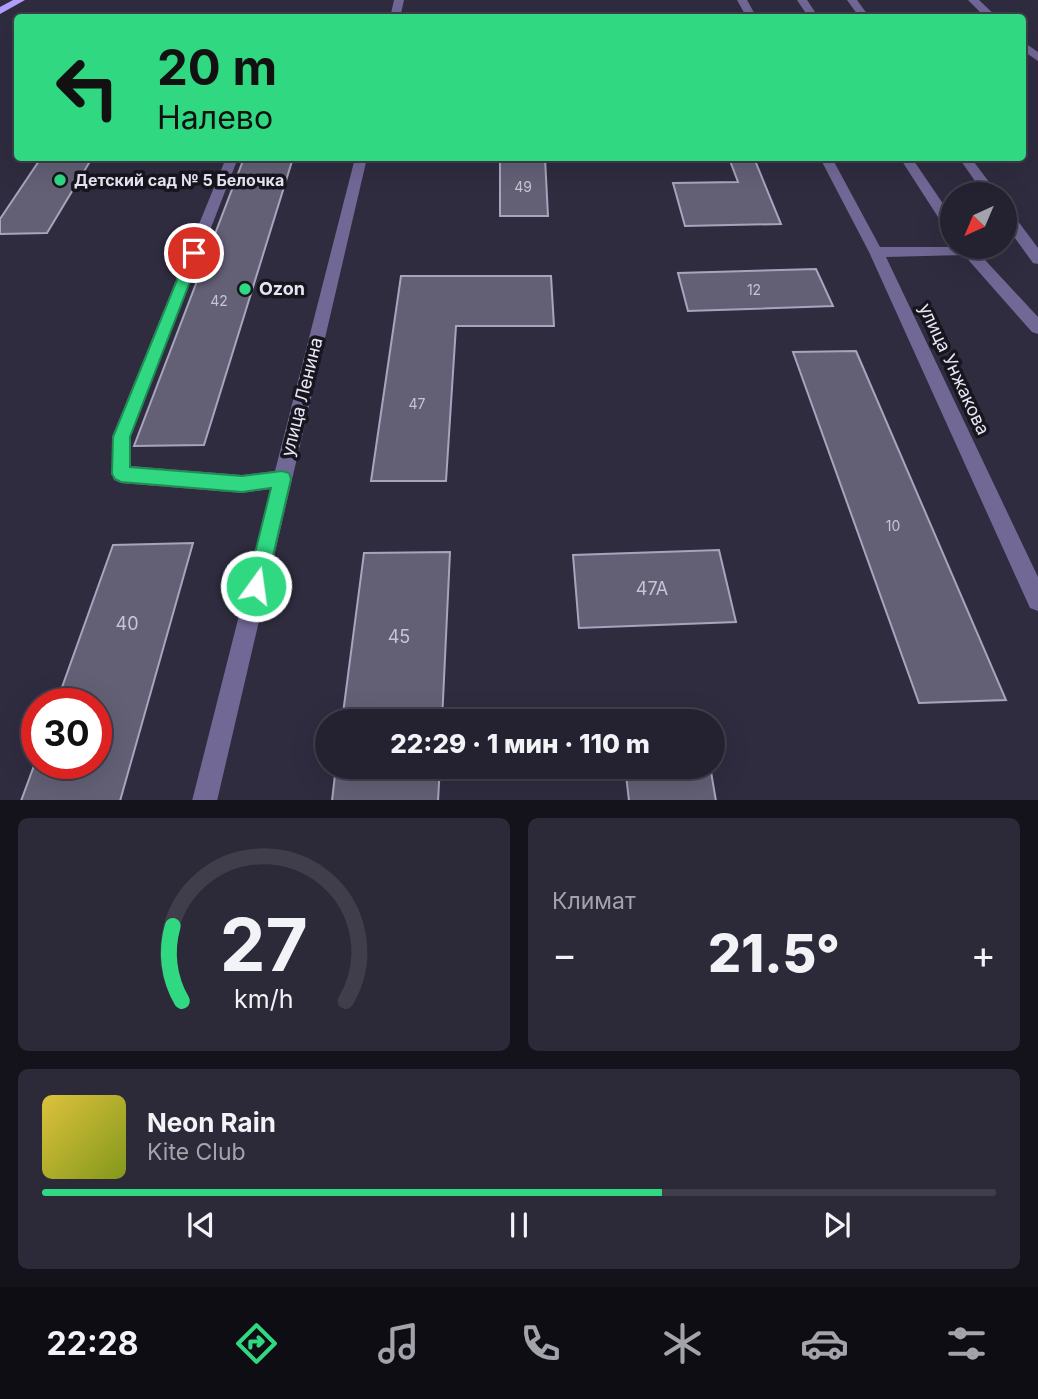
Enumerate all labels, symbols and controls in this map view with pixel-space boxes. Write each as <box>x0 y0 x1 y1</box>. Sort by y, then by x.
text: 20 m <box>157 38 277 97</box>
icon: left <box>42 42 133 133</box>
text: Налево <box>157 98 273 137</box>
place label: Детский сад № 5 Белочка <box>74 170 284 190</box>
marker: Детский сад № 5 Белочка <box>52 172 68 188</box>
house number: 49 <box>514 178 532 195</box>
north arrow <box>940 182 1017 259</box>
map controls <box>940 182 1017 259</box>
pin <box>164 223 224 283</box>
icon: arrive <box>175 234 213 272</box>
place label: Ozon <box>259 278 305 299</box>
marker: Ozon <box>237 281 253 297</box>
house number: 12 <box>747 281 761 298</box>
house number: 42 <box>210 292 228 309</box>
street label: улица Унжакова <box>915 300 994 438</box>
street label: улица Ленина <box>277 335 326 459</box>
house number: 47 <box>409 395 426 412</box>
house number: 10 <box>886 517 900 534</box>
position arrow <box>219 549 293 623</box>
house number: 47А <box>636 578 668 599</box>
house number: 40 <box>116 613 138 634</box>
house number: 45 <box>388 626 410 647</box>
speed limit sign: 30 <box>21 688 112 779</box>
text: 22:29 · 1 мин · 110 m <box>390 728 650 759</box>
text: Климат <box>552 887 636 915</box>
text: 27 <box>220 900 308 989</box>
text: 21.5° <box>708 922 840 985</box>
text: − <box>552 931 577 977</box>
text: + <box>971 931 996 977</box>
text: km/h <box>234 983 294 1013</box>
text: Neon Rain <box>147 1107 276 1138</box>
text: Kite Club <box>147 1138 246 1166</box>
icon: previous <box>182 1206 220 1244</box>
icon: pause <box>500 1206 538 1244</box>
icon: next <box>818 1206 856 1244</box>
icon: directions <box>232 1319 281 1368</box>
icon: music <box>374 1319 423 1368</box>
icon: phone <box>516 1319 565 1368</box>
icon: climate <box>658 1319 707 1368</box>
icon: car <box>800 1319 849 1368</box>
icon: filters <box>942 1319 991 1368</box>
text: 22:28 <box>47 1324 139 1363</box>

